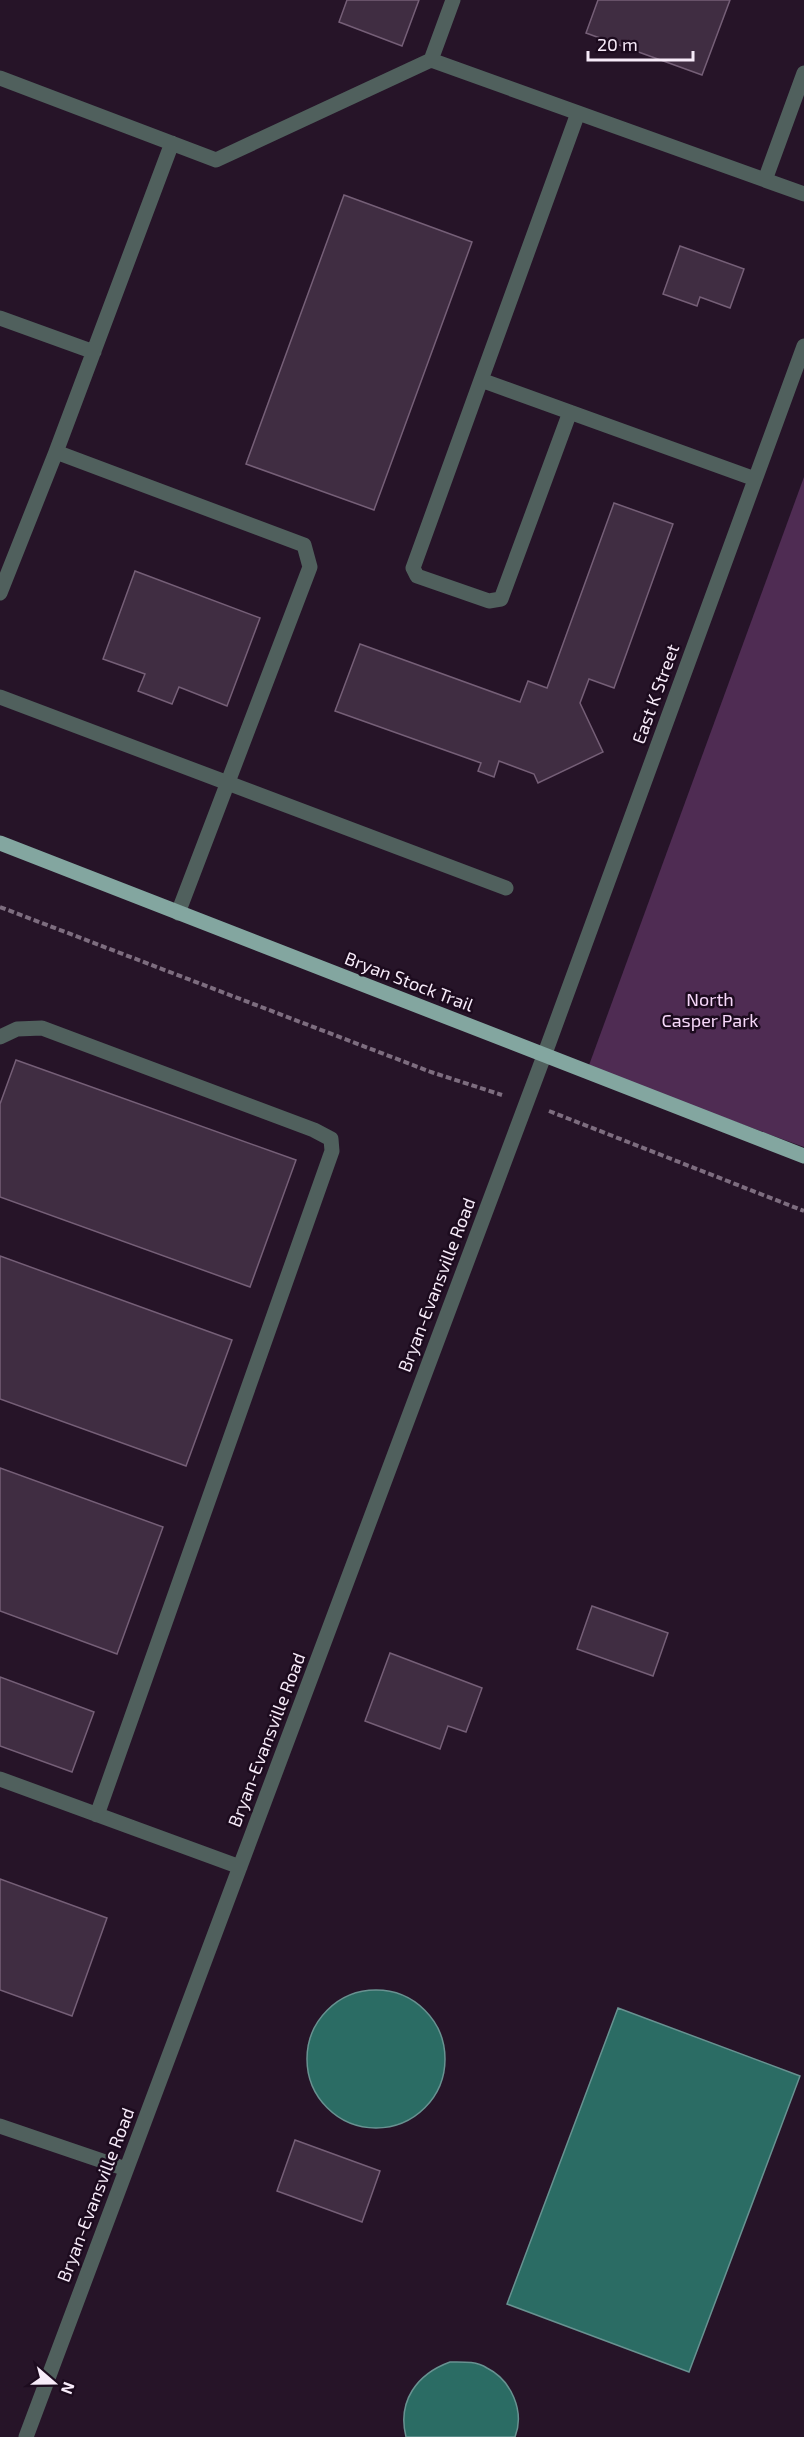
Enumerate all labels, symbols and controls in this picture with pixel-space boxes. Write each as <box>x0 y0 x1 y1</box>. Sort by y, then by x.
scale bar <box>588 24 693 62</box>
text: 20 m <box>597 33 638 55</box>
street label: East K Street <box>627 641 683 747</box>
street label: Bryan Stock Trail <box>342 946 478 1016</box>
park label: North Casper Park <box>661 988 759 1031</box>
street label: Bryan-Evansville Road <box>393 1194 479 1375</box>
street label: Bryan-Evansville Road <box>223 1649 309 1830</box>
street label: Bryan-Evansville Road <box>52 2104 138 2285</box>
north arrow <box>24 2353 84 2413</box>
text: N <box>58 2380 79 2397</box>

